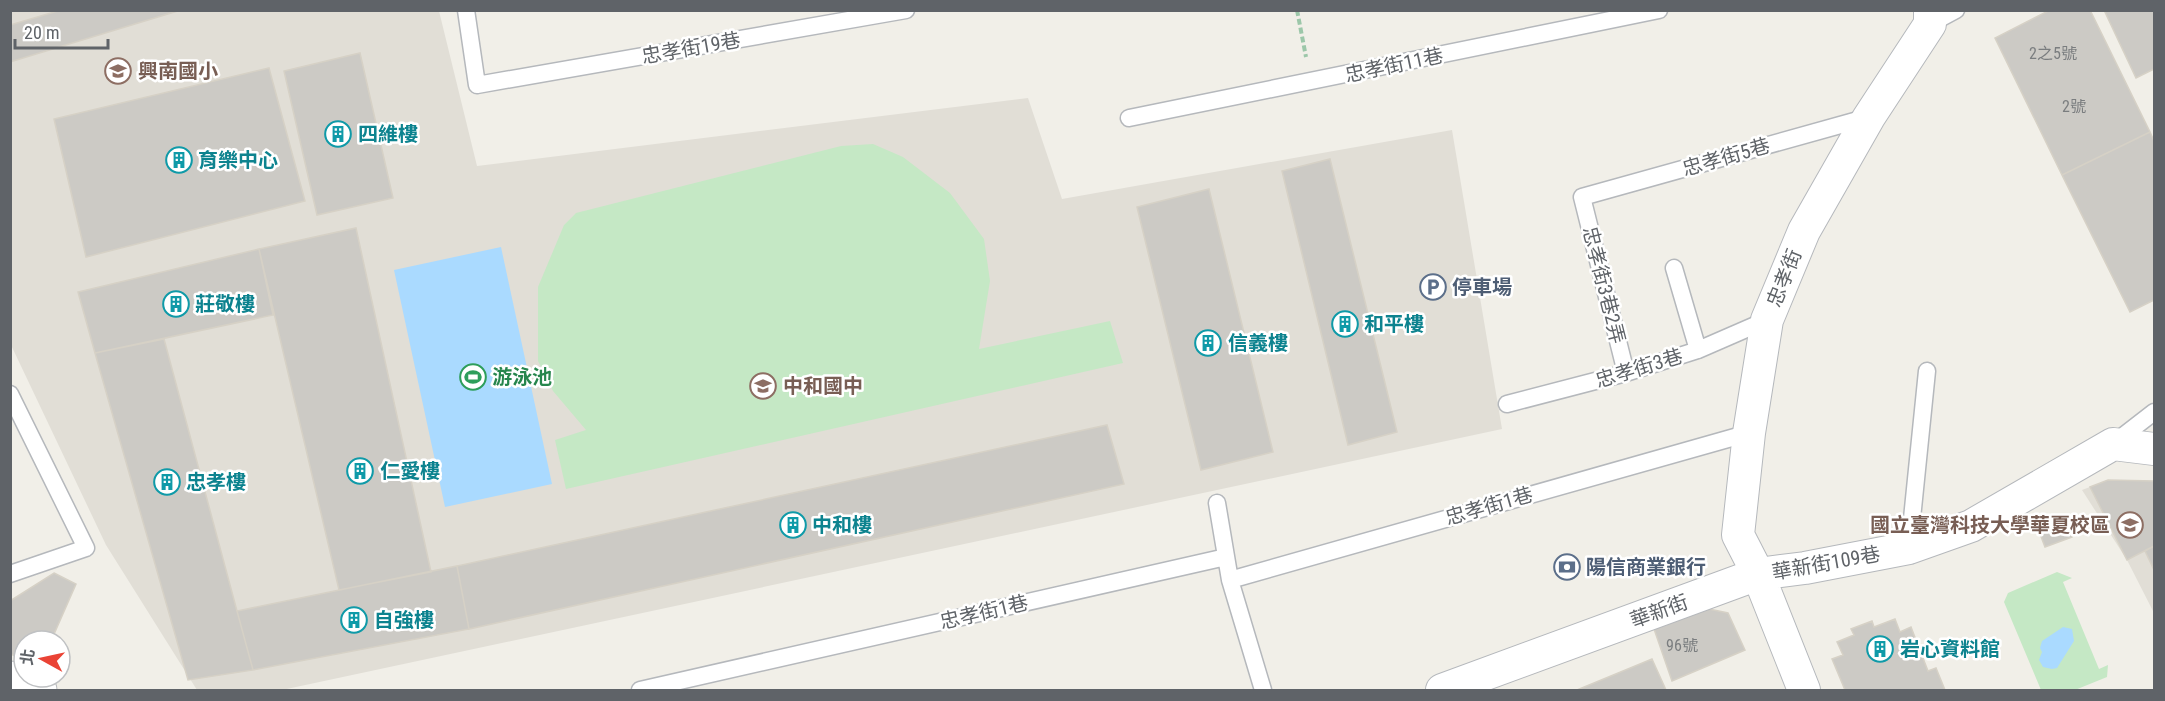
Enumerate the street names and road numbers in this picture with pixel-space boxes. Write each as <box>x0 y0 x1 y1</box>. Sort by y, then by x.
street label: 忠孝街19巷 <box>640 28 742 68</box>
street label: 忠孝街11巷 <box>1343 43 1445 87</box>
street label: 忠孝街5巷 <box>1679 133 1773 181</box>
street label: 忠孝街3巷2弄 <box>1578 224 1630 346</box>
street label: 忠孝街 <box>1762 246 1806 310</box>
street label: 忠孝街3巷 <box>1593 343 1685 393</box>
street label: 忠孝街1巷 <box>1442 482 1536 530</box>
street label: 華新街109巷 <box>1770 542 1882 584</box>
street label: 華新街 <box>1627 589 1691 633</box>
street label: 忠孝街1巷 <box>938 590 1030 634</box>

